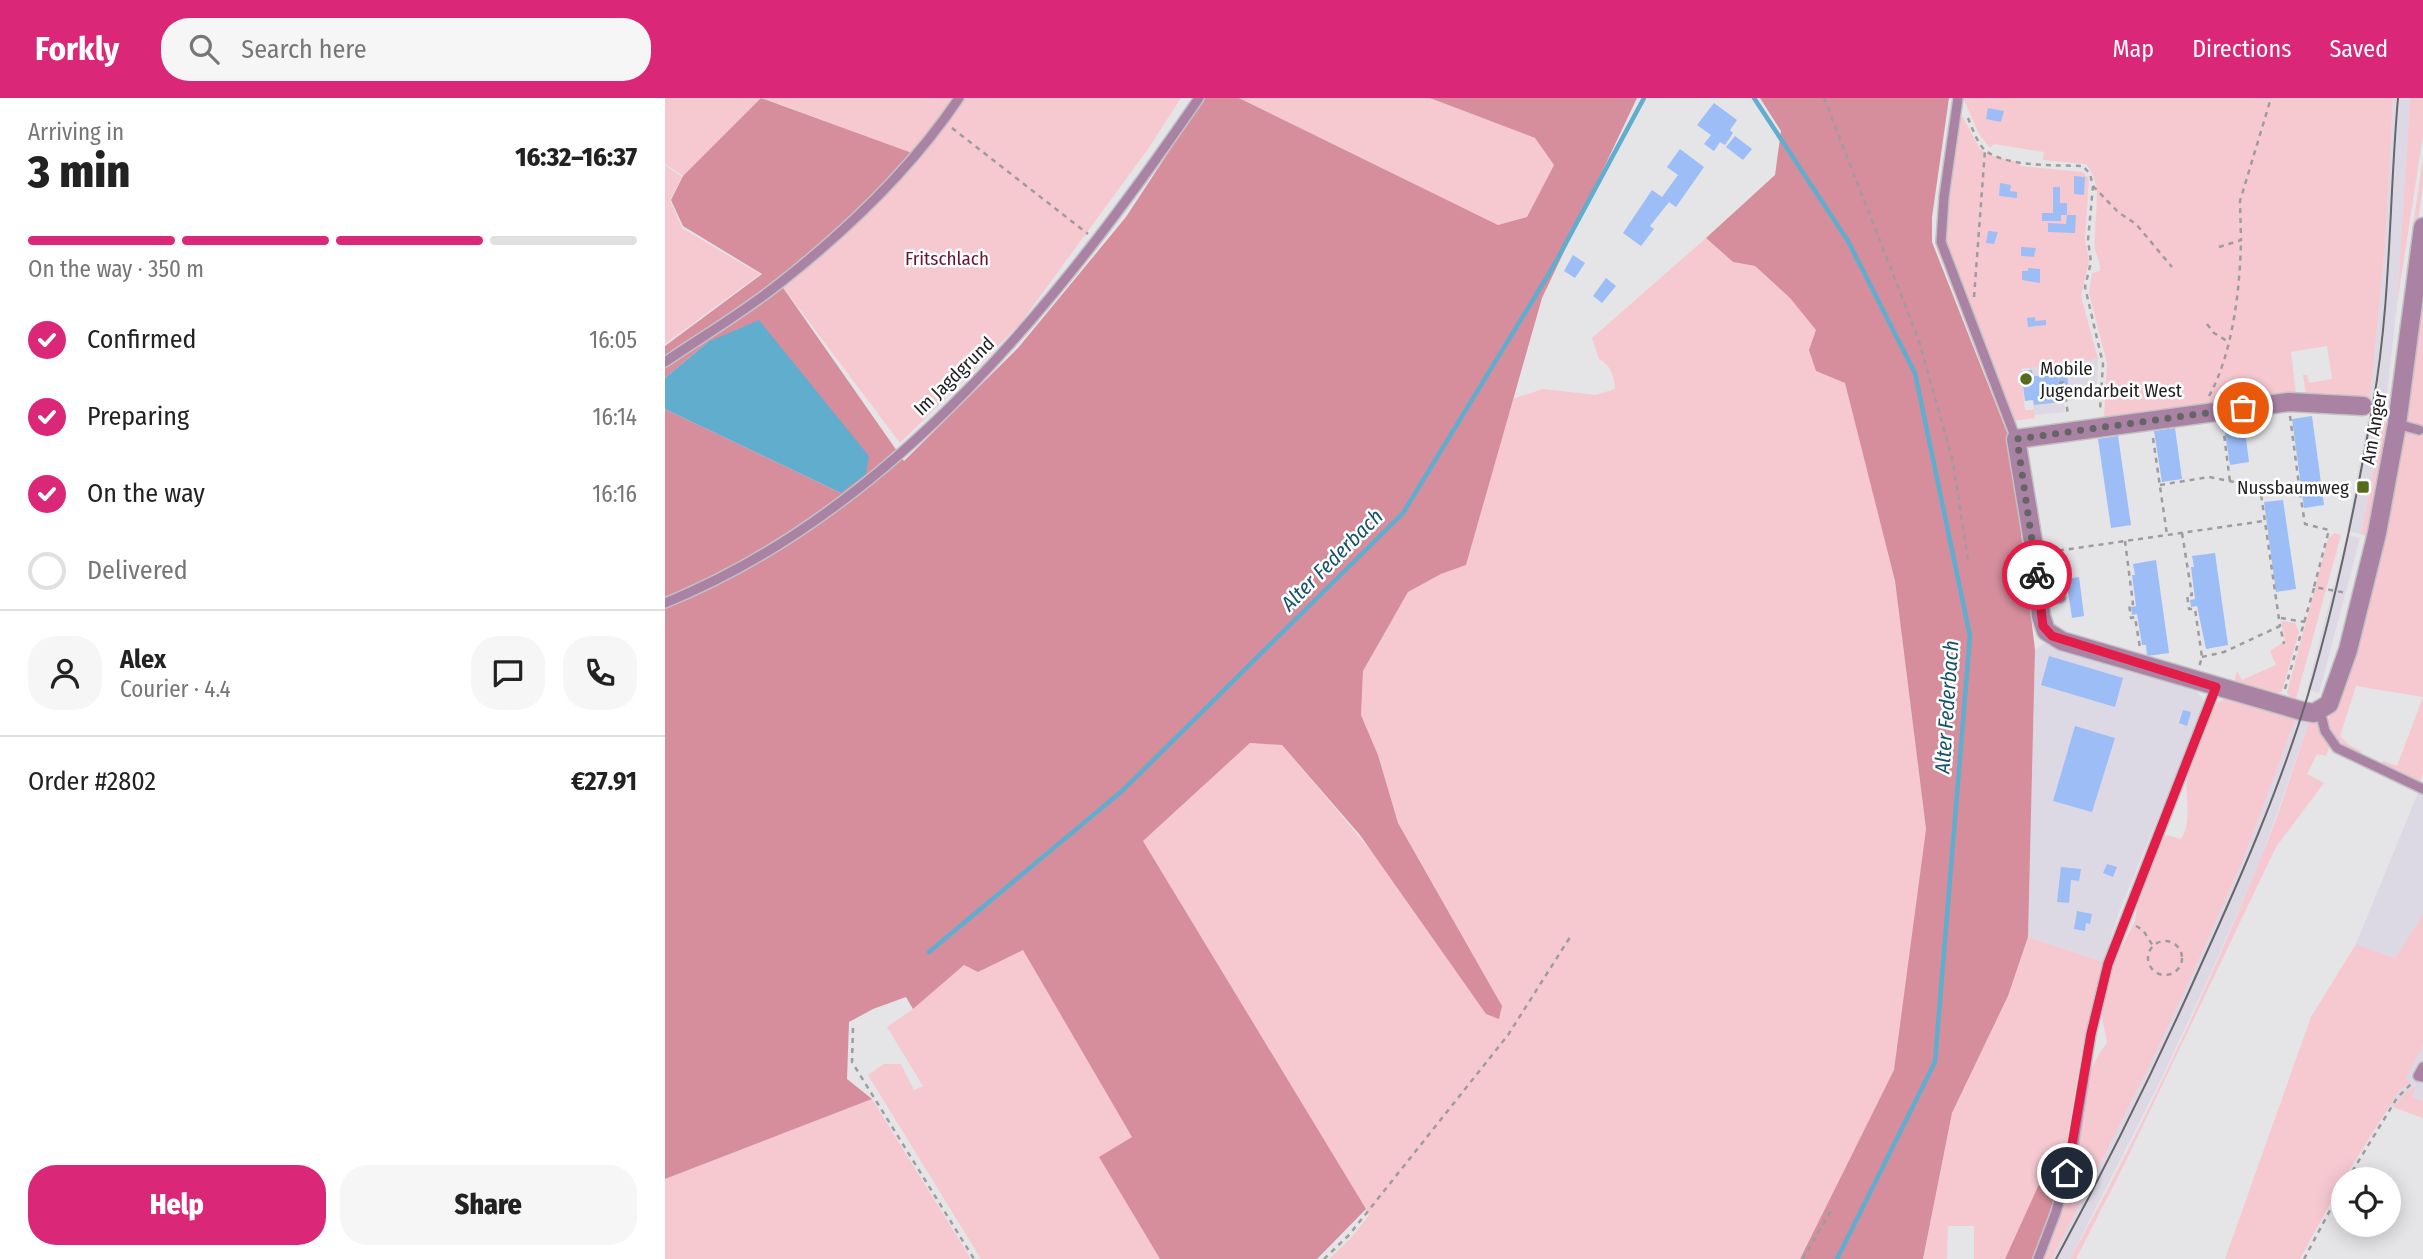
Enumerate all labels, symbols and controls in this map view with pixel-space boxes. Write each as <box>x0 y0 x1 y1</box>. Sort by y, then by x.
search box <box>161 18 651 81</box>
text: Forkly <box>35 29 119 69</box>
icon: search <box>185 30 223 68</box>
text: Search here <box>241 34 367 65</box>
text: Map <box>2113 35 2154 63</box>
text: Directions <box>2192 35 2291 63</box>
text: Saved <box>2329 35 2388 63</box>
text: Arriving in <box>28 118 124 146</box>
text: 16:32–16:37 <box>515 142 637 173</box>
text: 3 min <box>28 144 130 199</box>
park label: Fritschlach <box>905 247 989 270</box>
text: On the way · 350 m <box>28 255 204 283</box>
icon: check <box>28 321 66 359</box>
text: Confirmed <box>87 324 197 355</box>
text: 16:05 <box>589 326 637 354</box>
street label: Im Jagdgrund <box>909 332 999 420</box>
place label: Mobile Jugendarbeit West <box>2040 357 2183 402</box>
marker: Mobile Jugendarbeit West <box>2018 371 2034 387</box>
pin <box>2213 378 2273 438</box>
icon: bag <box>2224 389 2262 427</box>
street label: Am Anger <box>2356 389 2392 466</box>
icon: check <box>28 398 66 436</box>
text: Preparing <box>87 401 189 432</box>
text: 16:14 <box>593 403 637 431</box>
icon: check <box>28 475 66 513</box>
place label: Nussbaumweg <box>2237 476 2349 499</box>
text: On the way <box>87 478 205 509</box>
marker: Nussbaumweg <box>2355 479 2371 495</box>
text: 16:16 <box>592 480 637 508</box>
water label: Alter Federbach <box>1275 504 1388 617</box>
courier <box>2002 540 2072 610</box>
text: Delivered <box>87 555 188 586</box>
icon: bike <box>2018 556 2056 594</box>
button: person <box>28 636 102 710</box>
button: chat <box>471 636 545 710</box>
button: phone <box>563 636 637 710</box>
water label: Alter Federbach <box>1929 640 1965 775</box>
text: Alex <box>120 644 166 675</box>
text: Courier · 4.4 <box>120 675 231 703</box>
text: Order #2802 <box>28 766 156 797</box>
text: €27.91 <box>571 766 637 797</box>
pin <box>2037 1143 2097 1203</box>
icon: home <box>2048 1154 2086 1192</box>
button: Help <box>28 1165 326 1245</box>
button: Share <box>340 1165 637 1245</box>
map controls <box>2331 1167 2401 1237</box>
button: locate <box>2331 1167 2401 1237</box>

